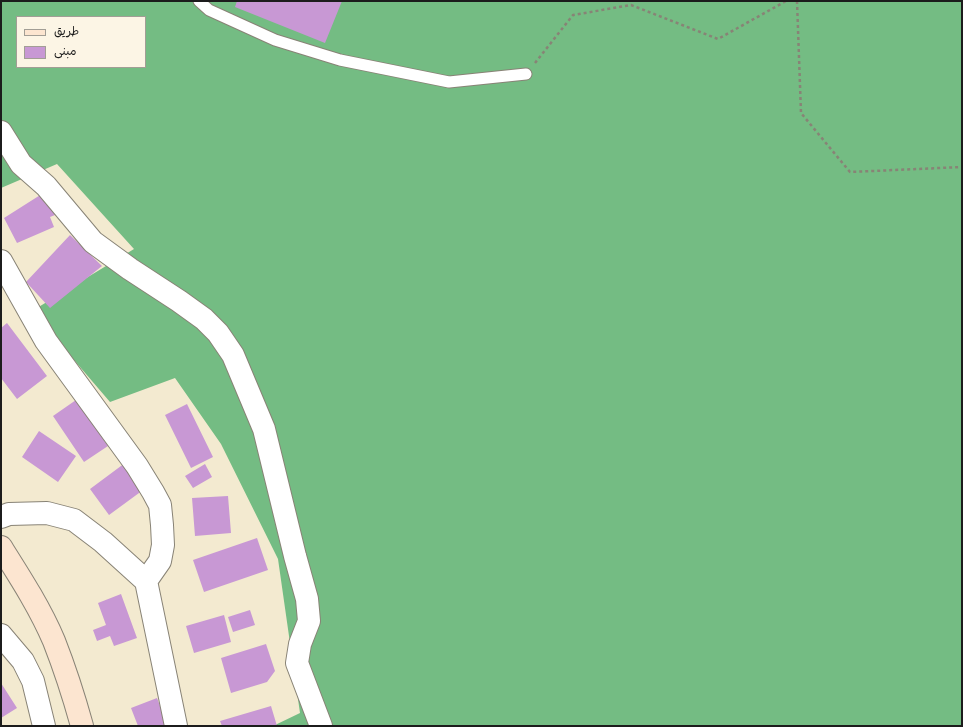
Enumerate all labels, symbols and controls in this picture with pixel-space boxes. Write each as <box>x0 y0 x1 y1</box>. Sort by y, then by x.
legend <box>16 16 146 68</box>
text: طريق <box>54 22 79 38</box>
text: مبنى <box>54 42 77 58</box>

